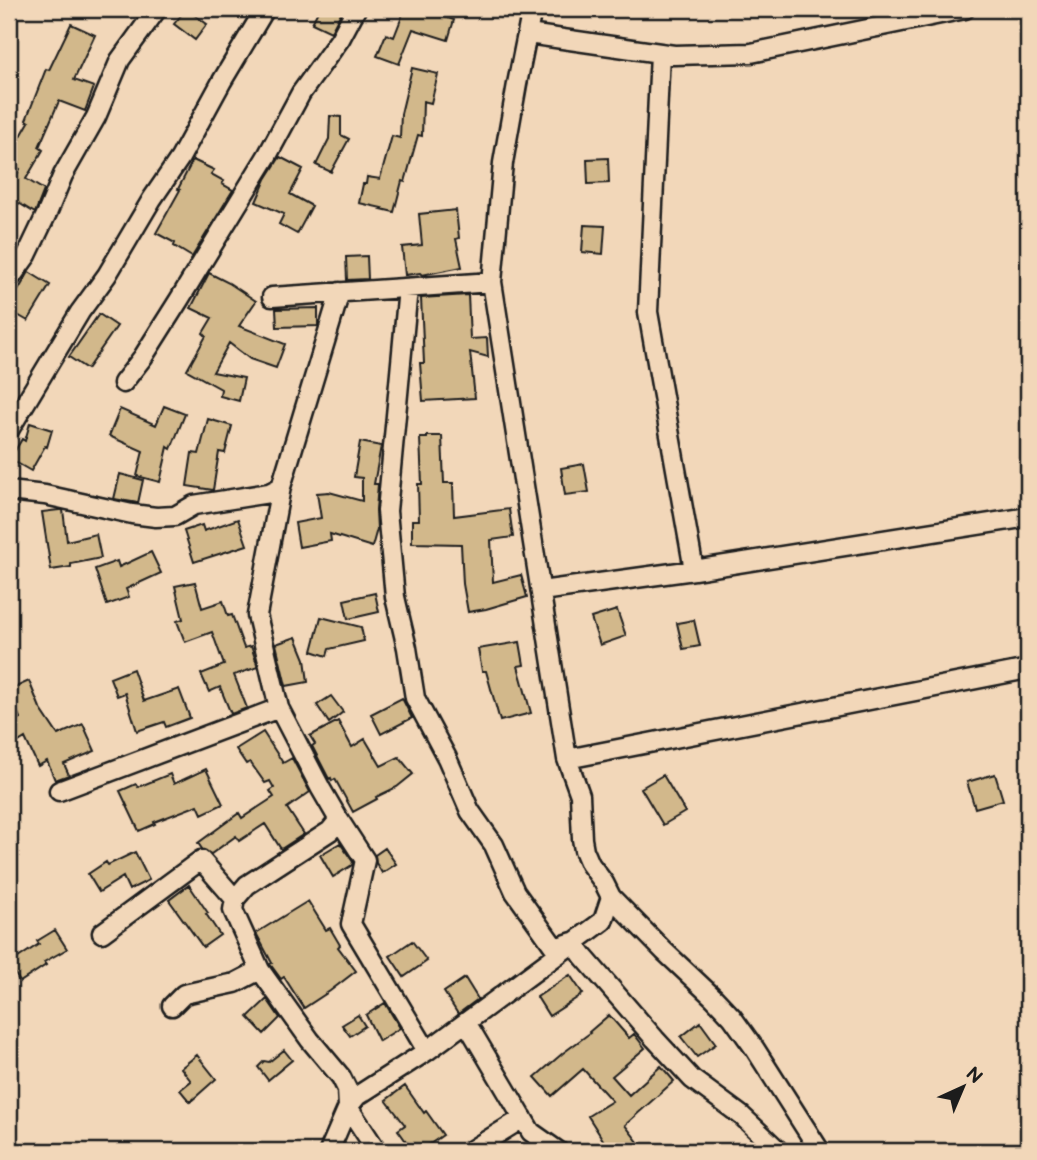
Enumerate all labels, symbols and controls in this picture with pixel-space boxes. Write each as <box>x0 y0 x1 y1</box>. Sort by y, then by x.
north arrow <box>928 1052 998 1122</box>
text: N <box>961 1063 987 1089</box>

